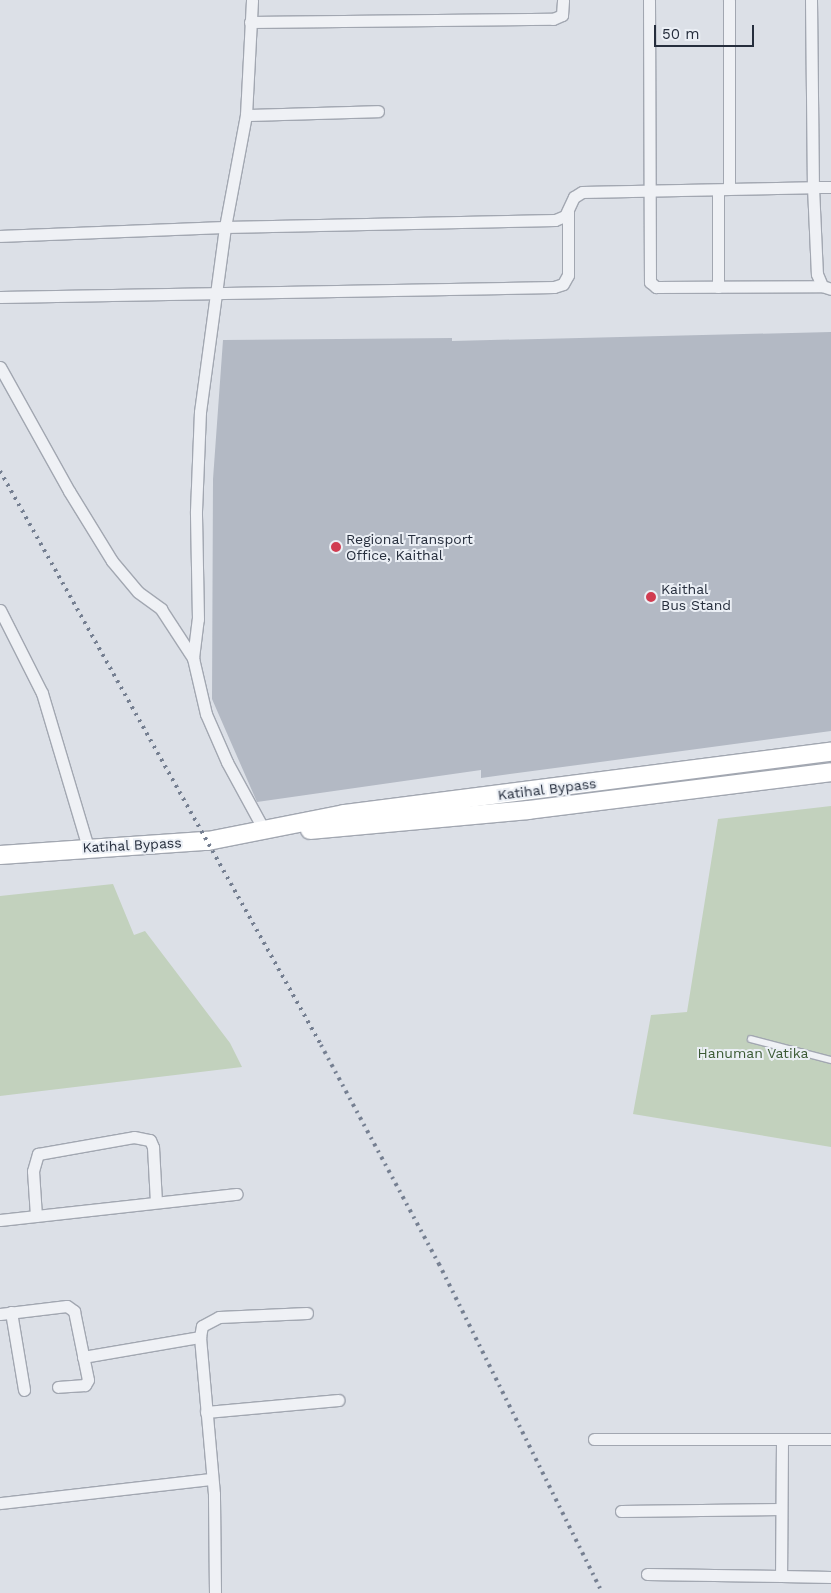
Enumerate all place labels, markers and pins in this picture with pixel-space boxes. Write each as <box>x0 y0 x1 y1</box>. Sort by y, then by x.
place label: Regional Transport Office, Kaithal <box>346 531 474 564</box>
marker: Regional Transport Office, Kaithal <box>330 541 342 553</box>
place label: Kaithal Bus Stand <box>661 581 731 614</box>
marker: Kaithal Bus Stand <box>645 591 657 603</box>

